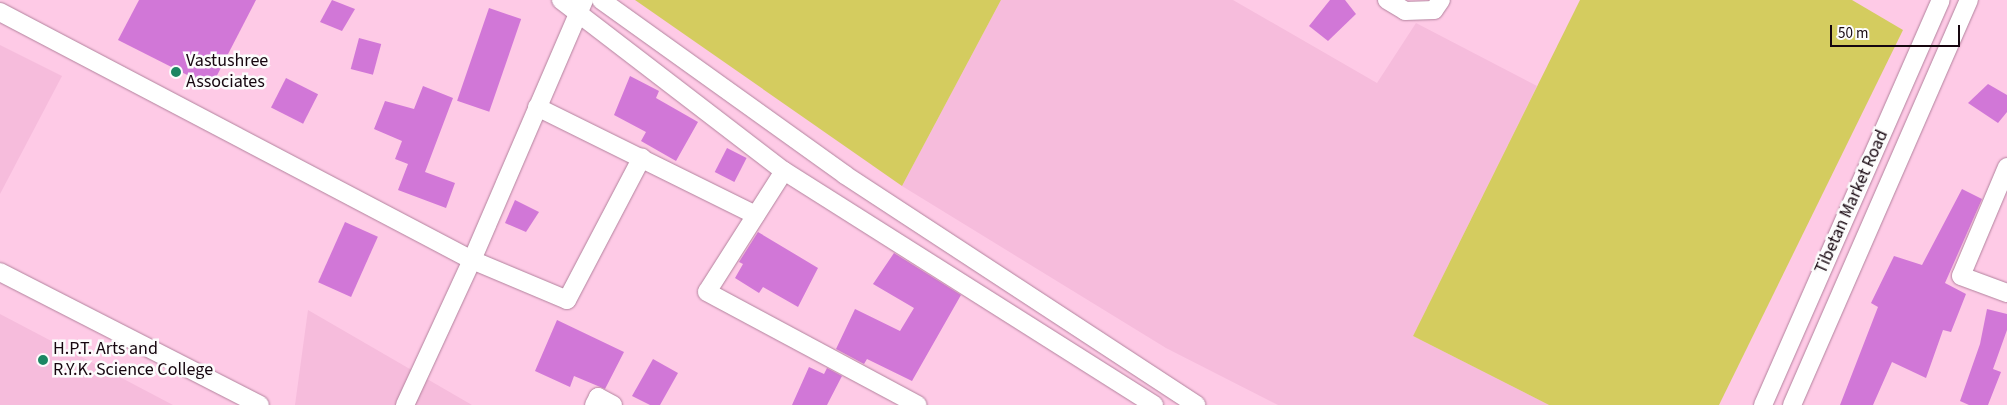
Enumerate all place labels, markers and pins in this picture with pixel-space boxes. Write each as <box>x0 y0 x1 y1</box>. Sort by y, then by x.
place label: Vastushree Associates <box>186 51 268 94</box>
marker: Vastushree Associates <box>170 66 182 78</box>
place label: H.P.T. Arts and R.Y.K. Science College <box>53 339 213 382</box>
marker: H.P.T. Arts and R.Y.K. Science College <box>37 354 49 366</box>

